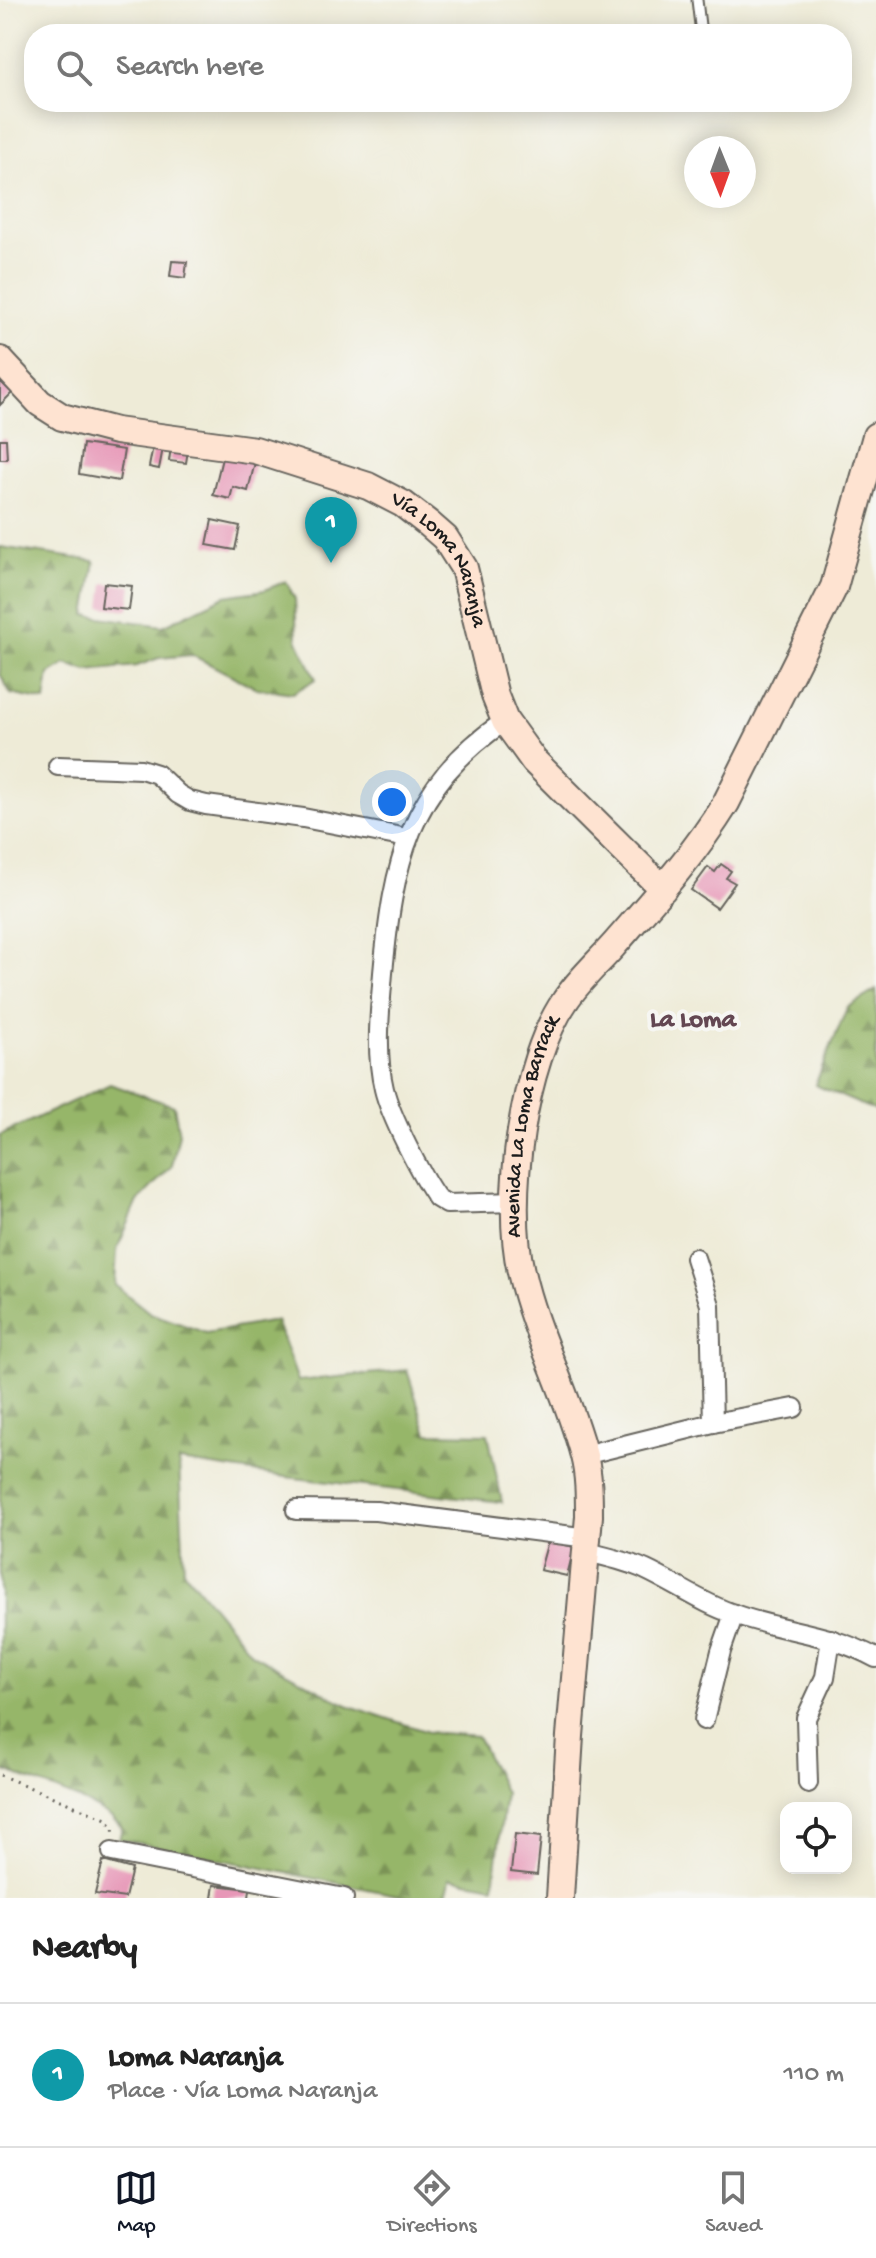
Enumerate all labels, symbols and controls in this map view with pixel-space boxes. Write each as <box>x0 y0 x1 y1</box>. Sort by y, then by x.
search box <box>24 24 852 112</box>
icon: search <box>52 46 96 90</box>
text: Search here <box>116 51 264 86</box>
north arrow <box>684 136 756 208</box>
street label: Vía Loma Naranja <box>385 486 491 631</box>
pin: 1 <box>305 497 357 563</box>
your location <box>372 782 412 822</box>
district label: La Loma <box>650 1006 738 1037</box>
street label: Avenida La Loma Barrack <box>502 1009 568 1239</box>
map controls <box>780 1802 852 1874</box>
button: locate <box>780 1802 852 1874</box>
text: Nearby <box>32 1930 137 1970</box>
text: Loma Naranja <box>108 2042 283 2077</box>
text: 1 <box>53 2060 63 2091</box>
text: 110 m <box>784 2060 844 2091</box>
text: Place · Vía Loma Naranja <box>108 2077 377 2108</box>
tab: Map <box>114 2166 158 2240</box>
tab: Directions <box>387 2166 477 2240</box>
tab: Saved <box>705 2166 762 2240</box>

